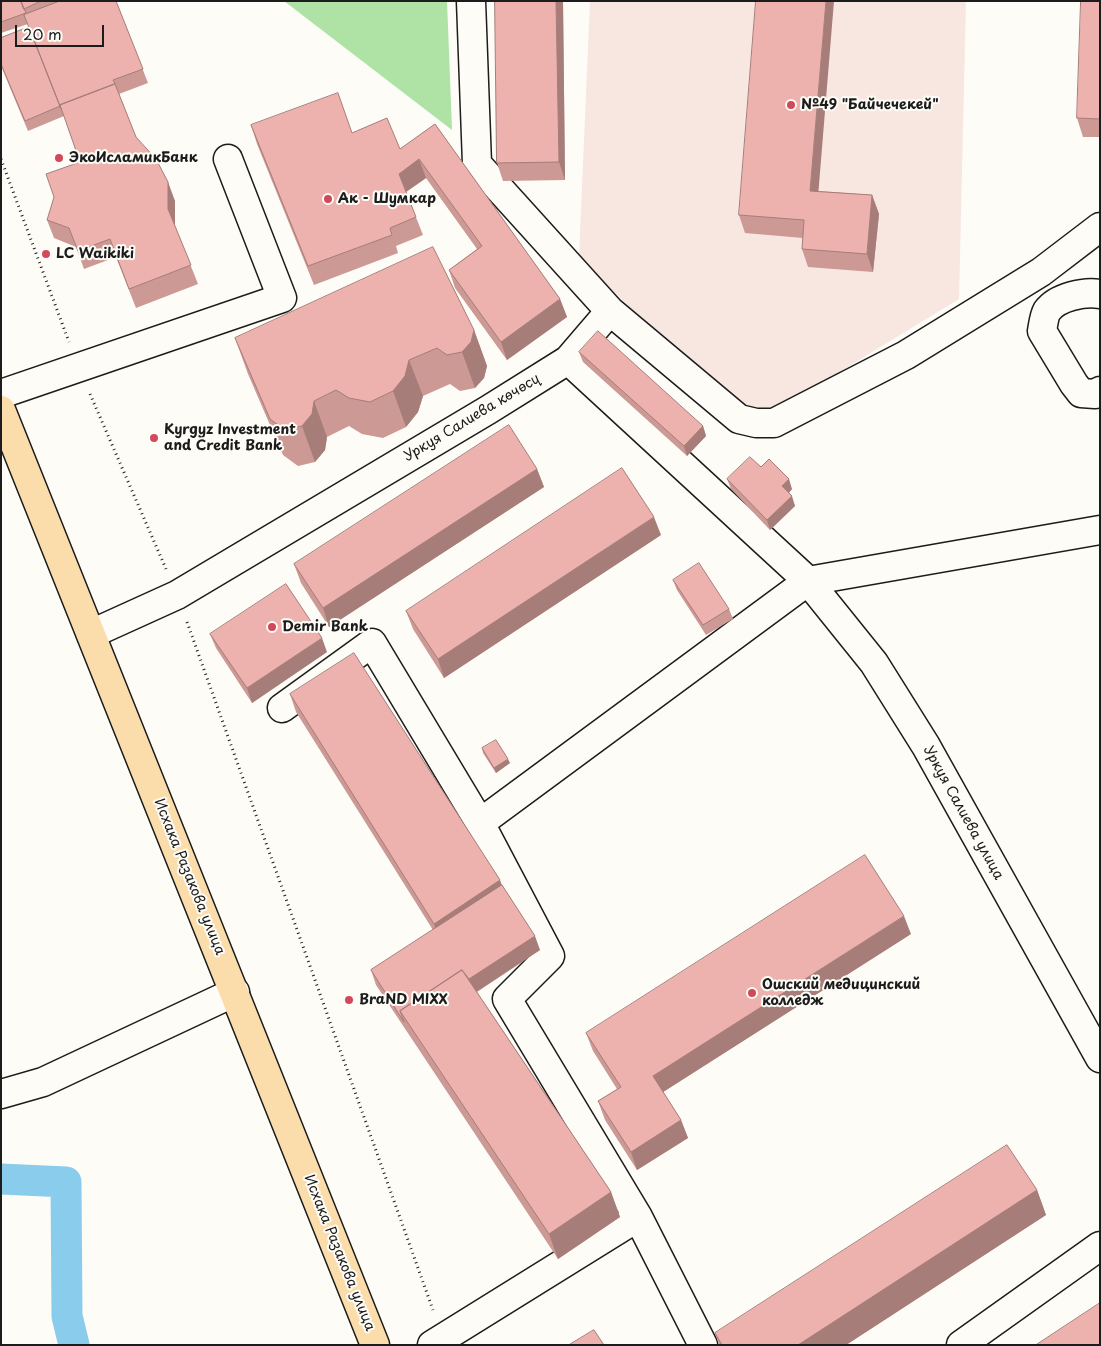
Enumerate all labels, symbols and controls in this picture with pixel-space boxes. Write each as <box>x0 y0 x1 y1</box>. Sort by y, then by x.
scale bar <box>18 15 106 47</box>
text: 20 m <box>23 22 62 45</box>
place label: №49 "Байчечекей" <box>801 97 939 113</box>
marker: №49 "Байчечекей" <box>785 99 797 111</box>
place label: ЭкоИсламикБанк <box>69 150 198 166</box>
marker: ЭкоИсламикБанк <box>53 152 65 164</box>
place label: Ак - Шумкар <box>338 191 436 207</box>
marker: Ак - Шумкар <box>322 193 334 205</box>
place label: LC Waikiki <box>56 246 134 262</box>
marker: LC Waikiki <box>40 248 52 260</box>
street label: Уркуя Салиева көчөсү <box>401 371 543 465</box>
place label: Kyrgyz Investment and Credit Bank <box>164 422 296 454</box>
marker: Kyrgyz Investment and Credit Bank <box>148 432 160 444</box>
place label: Demir Bank <box>282 619 368 635</box>
marker: Demir Bank <box>266 621 278 633</box>
street label: Уркуя Салиева улица <box>919 743 1007 883</box>
street label: Исхака Разакова улица <box>150 796 228 958</box>
place label: Ошский медицинский колледж <box>762 977 920 1010</box>
marker: Ошский медицинский колледж <box>746 987 758 999</box>
place label: BraND MIXX <box>359 992 447 1008</box>
marker: BraND MIXX <box>343 994 355 1006</box>
street label: Исхака Разакова улица <box>300 1172 378 1334</box>

